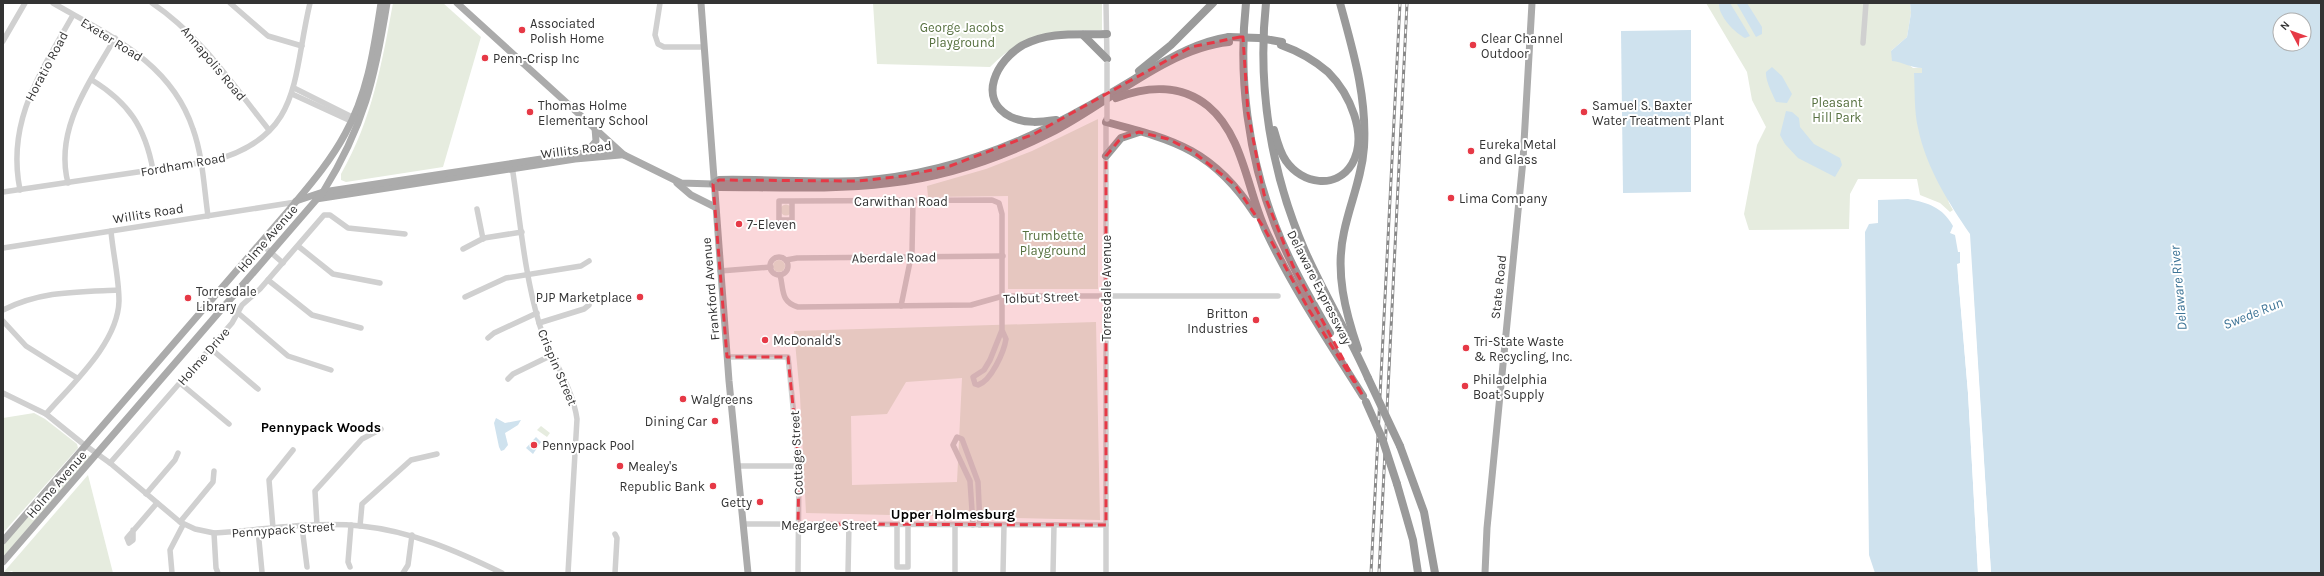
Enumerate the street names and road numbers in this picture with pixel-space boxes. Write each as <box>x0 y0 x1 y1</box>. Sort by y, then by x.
street label: Exeter Road <box>78 15 145 64</box>
street label: Annapolis Road <box>178 23 249 104</box>
street label: Horatio Road <box>22 29 71 104</box>
street label: Willits Road <box>540 138 612 161</box>
street label: Fordham Road <box>139 150 227 179</box>
street label: Carwithan Road <box>854 194 948 209</box>
street label: Willits Road <box>112 201 185 226</box>
street label: Holme Avenue <box>234 201 301 275</box>
street label: Delaware Expressway <box>1284 228 1355 347</box>
street label: Torresdale Avenue <box>1099 234 1114 341</box>
street label: Frankford Avenue <box>698 236 722 341</box>
street label: Aberdale Road <box>852 249 937 266</box>
street label: State Road <box>1488 254 1509 320</box>
street label: Tolbut Street <box>1003 289 1079 306</box>
street label: Holme Drive <box>174 324 233 388</box>
street label: Crispin Street <box>535 327 580 408</box>
street label: Cottage Street <box>787 410 806 496</box>
street label: Holme Avenue <box>23 447 90 521</box>
street label: Pennypack Street <box>231 518 335 541</box>
street label: Megargee Street <box>781 518 877 533</box>

